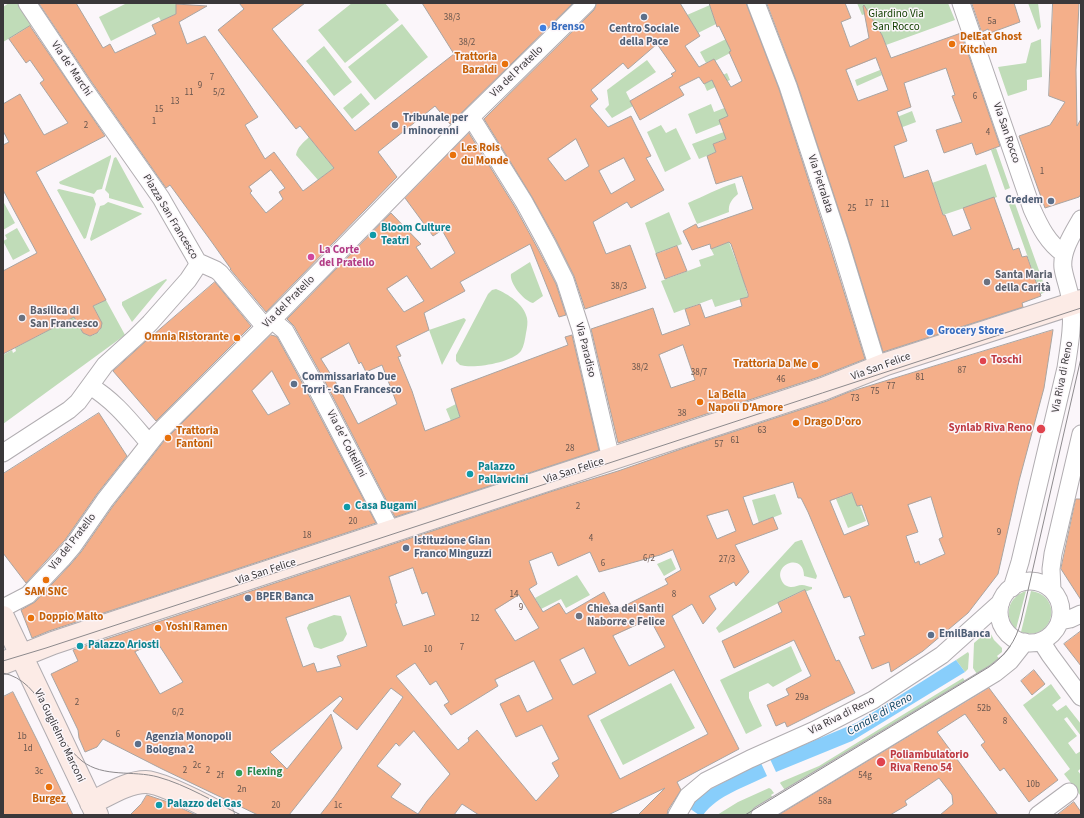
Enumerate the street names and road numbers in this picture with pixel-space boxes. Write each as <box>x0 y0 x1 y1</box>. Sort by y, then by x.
street label: Via de' Marchi <box>48 39 94 99</box>
street label: Via del Pratello <box>488 43 546 101</box>
street label: Via San Rocco <box>989 101 1023 165</box>
street label: Via Pietralata <box>804 153 836 215</box>
street label: Piazza San Francesco <box>139 172 201 262</box>
street label: Via del Pratello <box>260 273 318 331</box>
street label: Via Paradiso <box>572 321 598 379</box>
street label: Via Riva di Reno <box>1050 340 1076 414</box>
street label: Via San Felice <box>849 350 913 384</box>
street label: Via de' Coltellini <box>323 408 369 480</box>
street label: Via San Felice <box>542 455 606 487</box>
street label: Via del Pratello <box>47 511 99 573</box>
street label: Via San Felice <box>234 556 298 588</box>
street label: Via Guglielmo Marconi <box>31 687 87 785</box>
street label: Via Riva di Reno <box>807 694 877 738</box>

